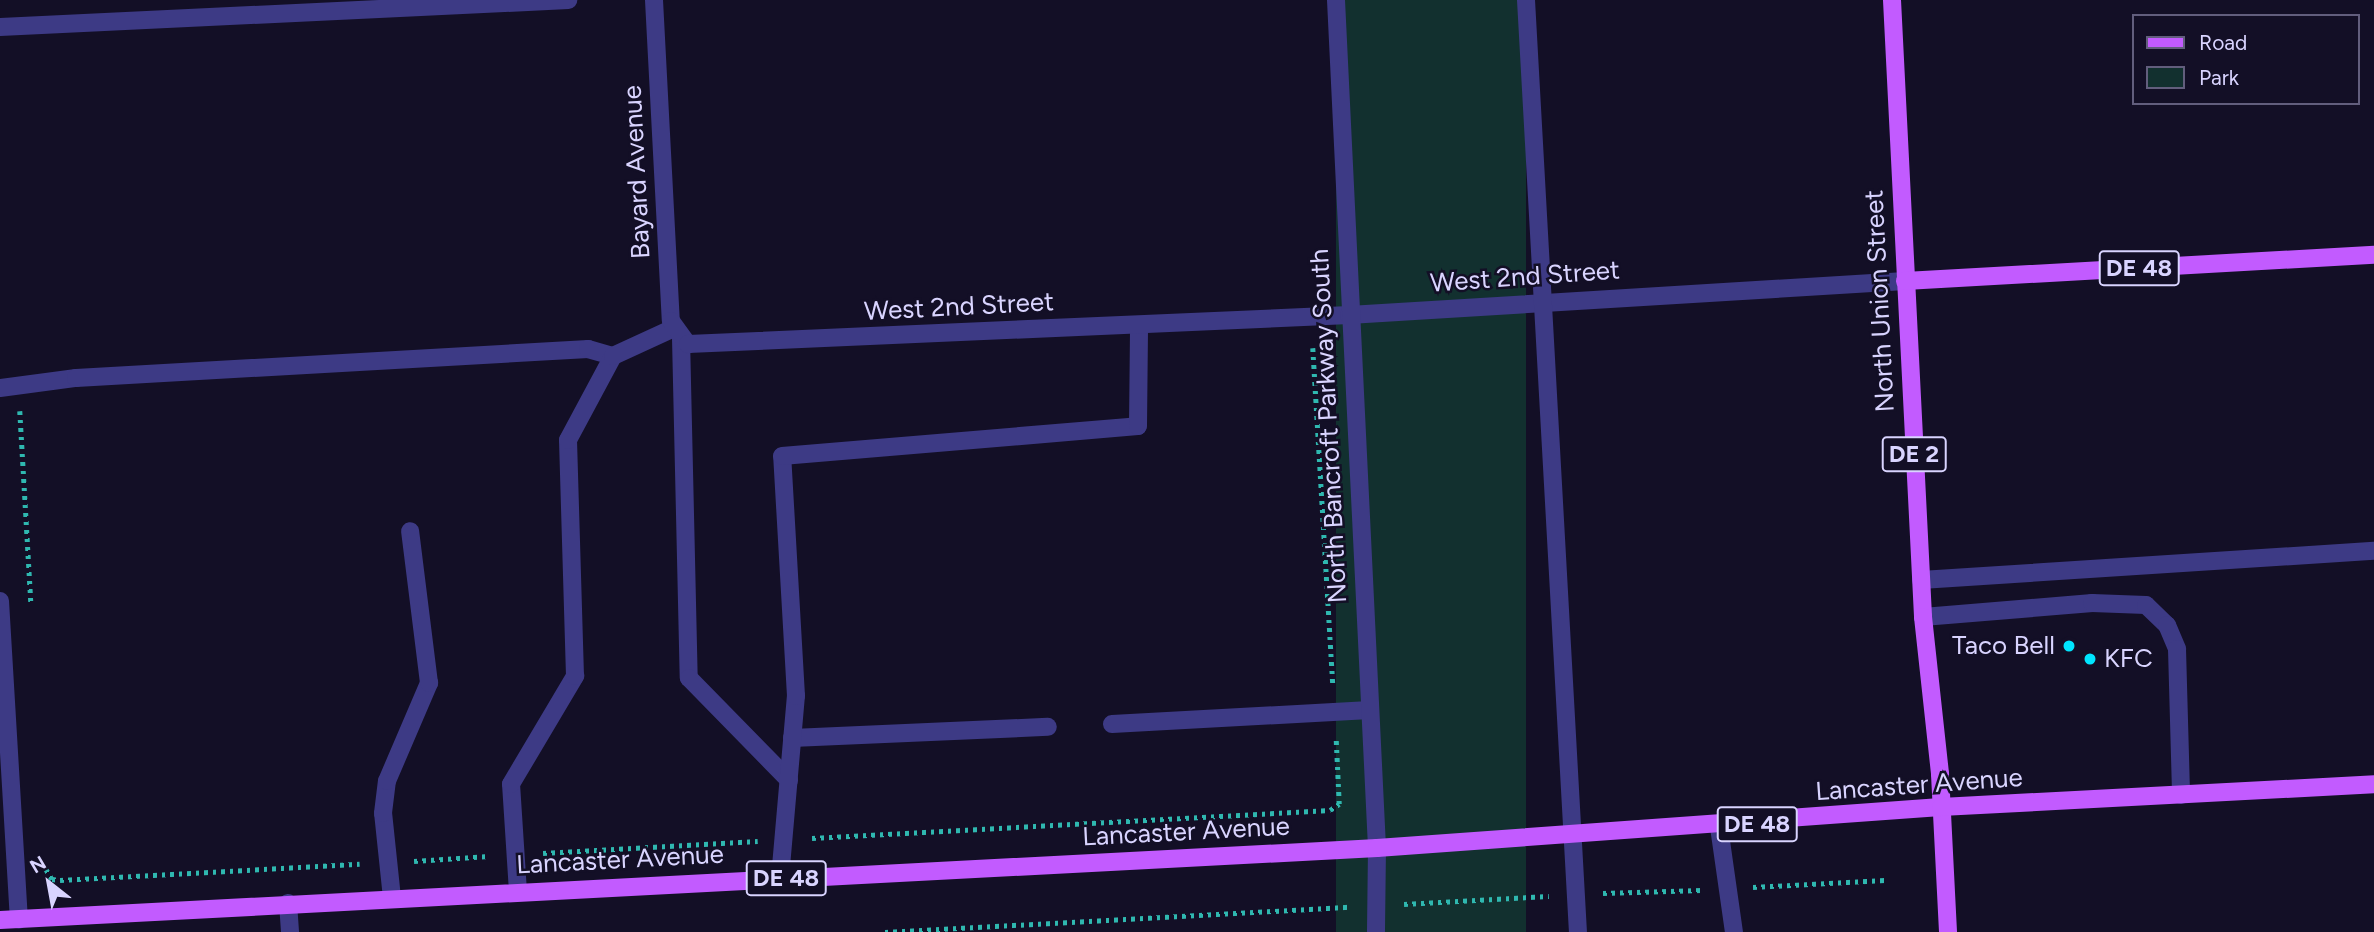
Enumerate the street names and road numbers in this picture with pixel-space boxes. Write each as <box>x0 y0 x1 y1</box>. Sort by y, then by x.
street label: Bayard Avenue <box>617 84 657 260</box>
street label: North Union Street <box>1859 189 1901 413</box>
road number: DE 48 <box>2097 247 2181 288</box>
street label: North Bancroft Parkway South <box>1304 248 1354 604</box>
street label: West 2nd Street <box>1429 255 1621 299</box>
street label: West 2nd Street <box>863 286 1055 328</box>
road number: DE 2 <box>1881 434 1947 475</box>
street label: Lancaster Avenue <box>1814 762 2024 808</box>
road number: DE 48 <box>1715 804 1799 844</box>
street label: Lancaster Avenue <box>1081 811 1291 853</box>
street label: Lancaster Avenue <box>515 839 725 881</box>
road number: DE 48 <box>744 858 828 898</box>

